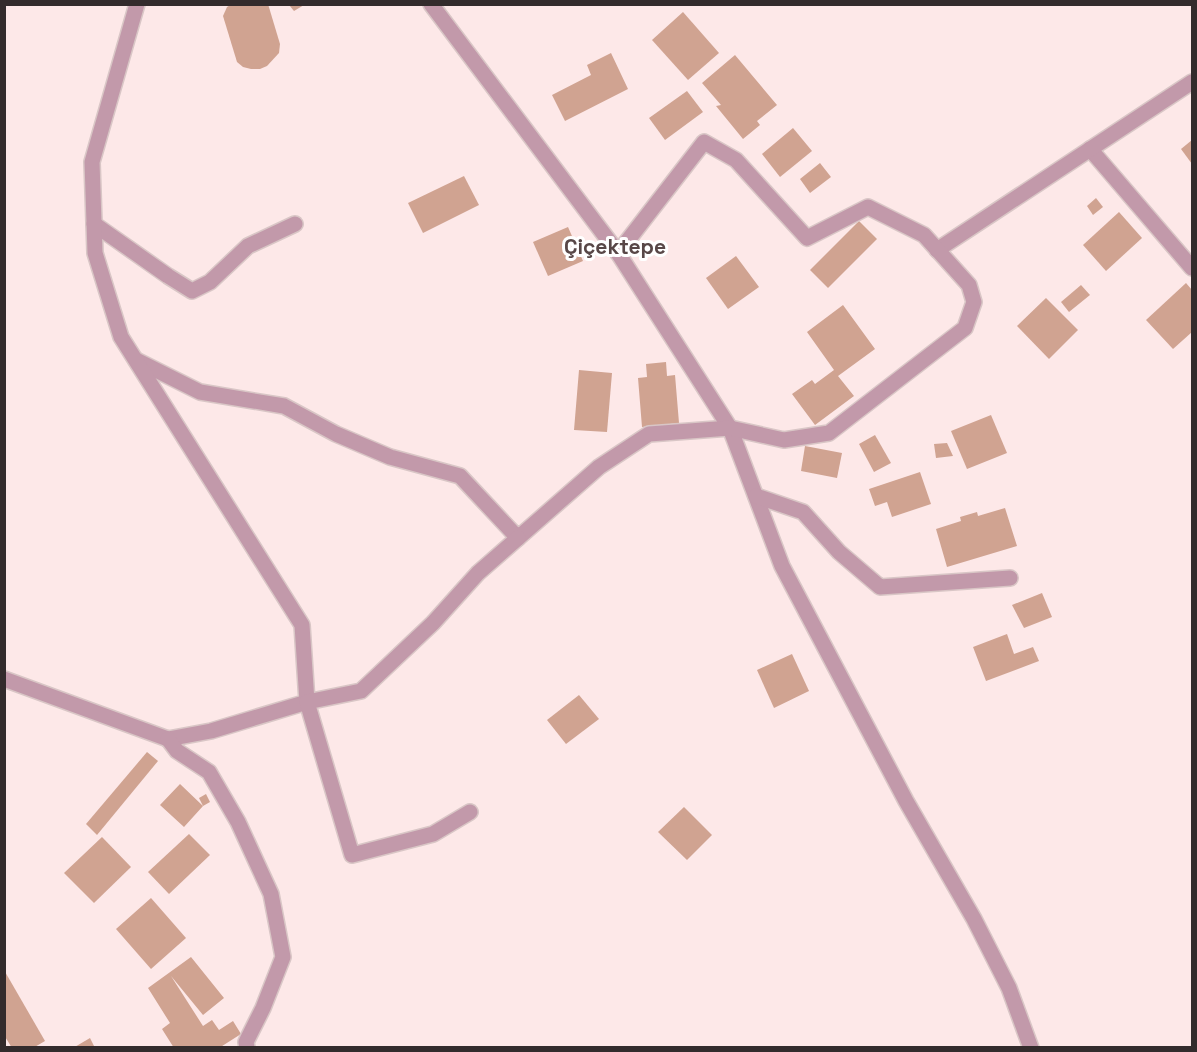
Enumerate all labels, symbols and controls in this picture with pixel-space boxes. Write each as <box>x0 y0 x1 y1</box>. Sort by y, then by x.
district label: Çiçektepe <box>564 233 666 260</box>

